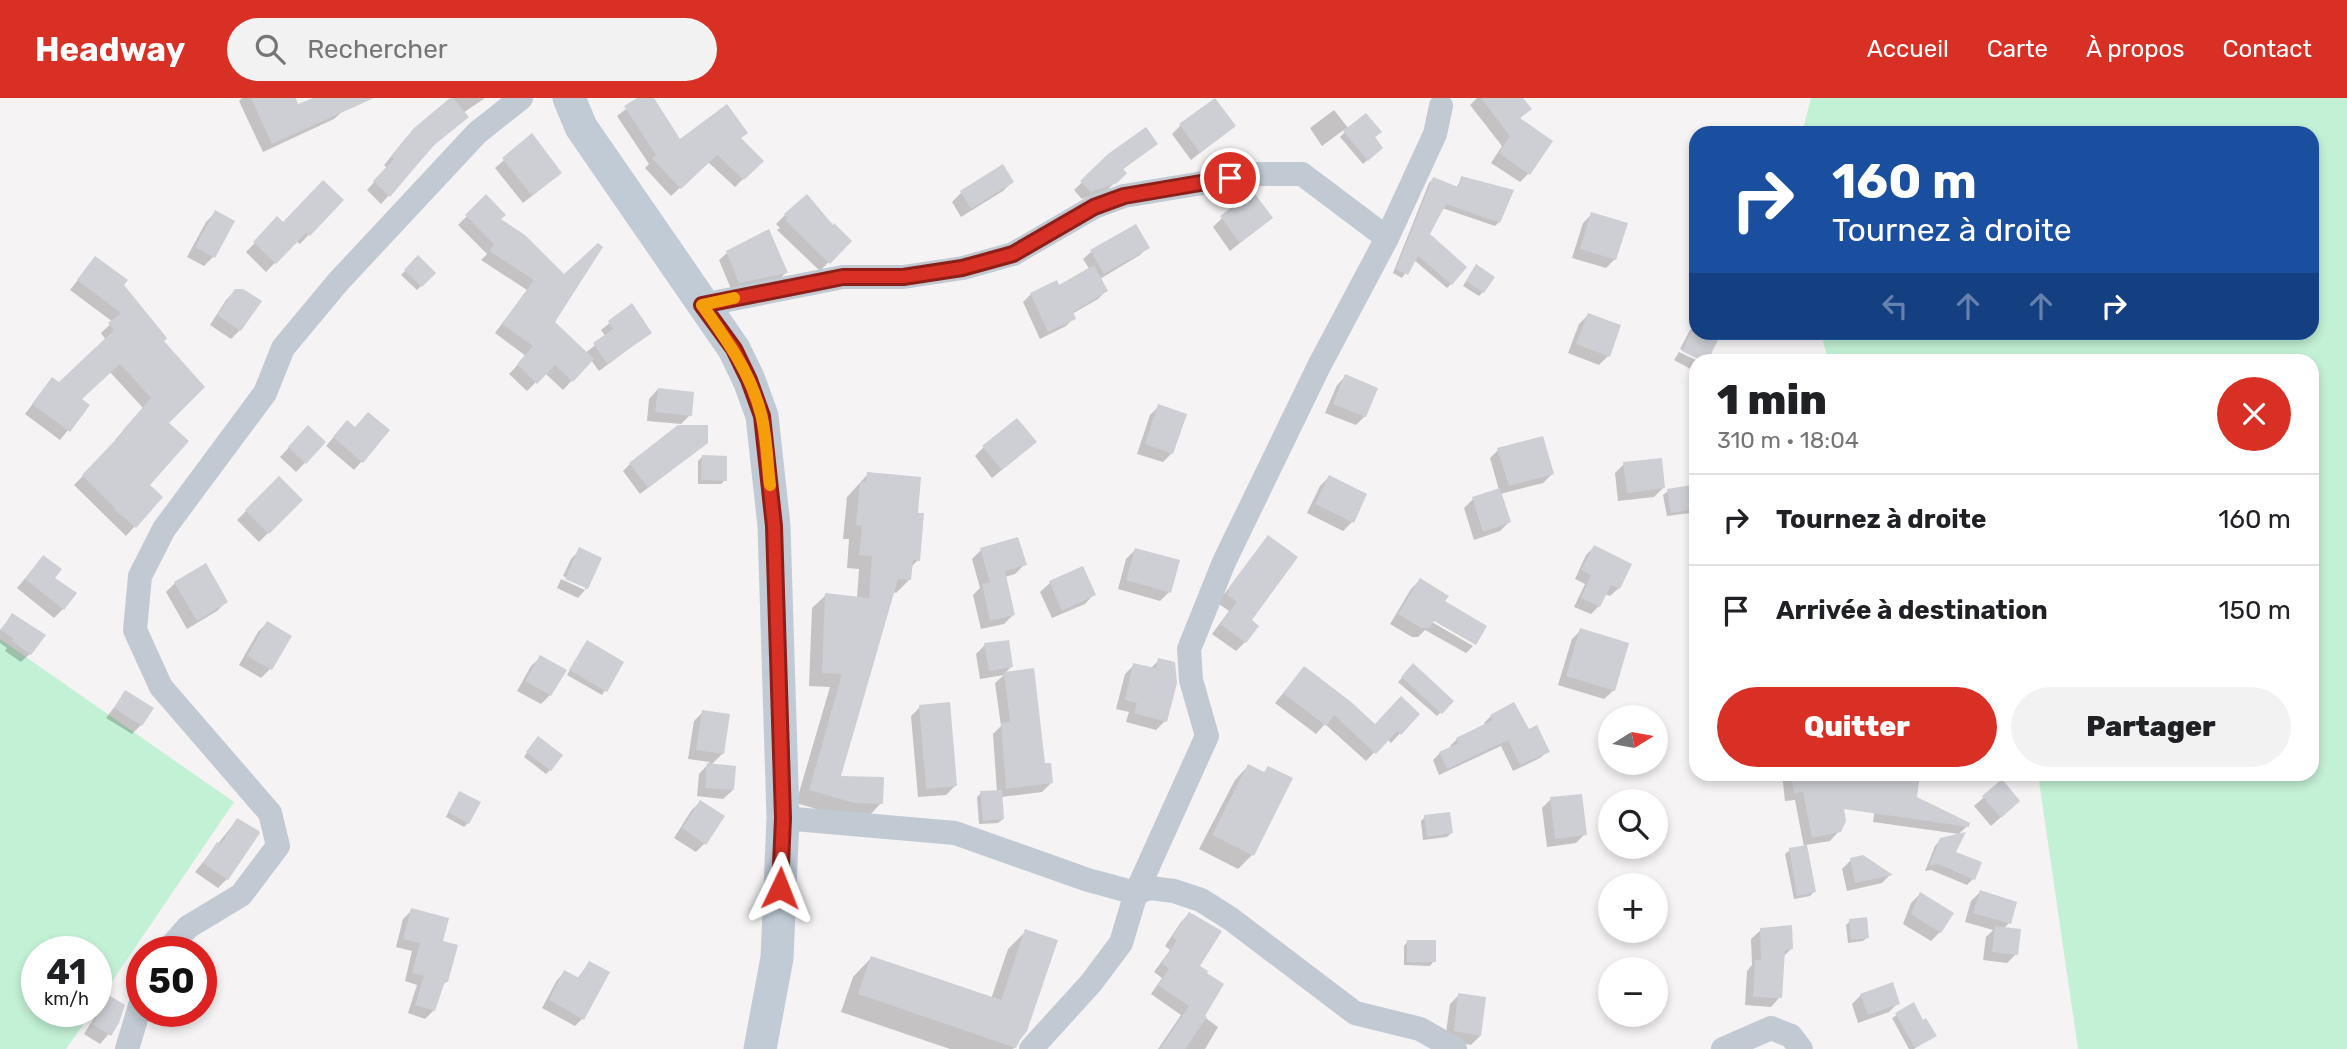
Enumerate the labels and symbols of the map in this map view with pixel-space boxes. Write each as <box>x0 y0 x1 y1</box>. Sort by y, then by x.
pin <box>1200 148 1260 208</box>
north arrow <box>1598 705 1668 775</box>
position arrow <box>743 851 817 925</box>
speed limit sign: 50 <box>126 936 217 1027</box>

